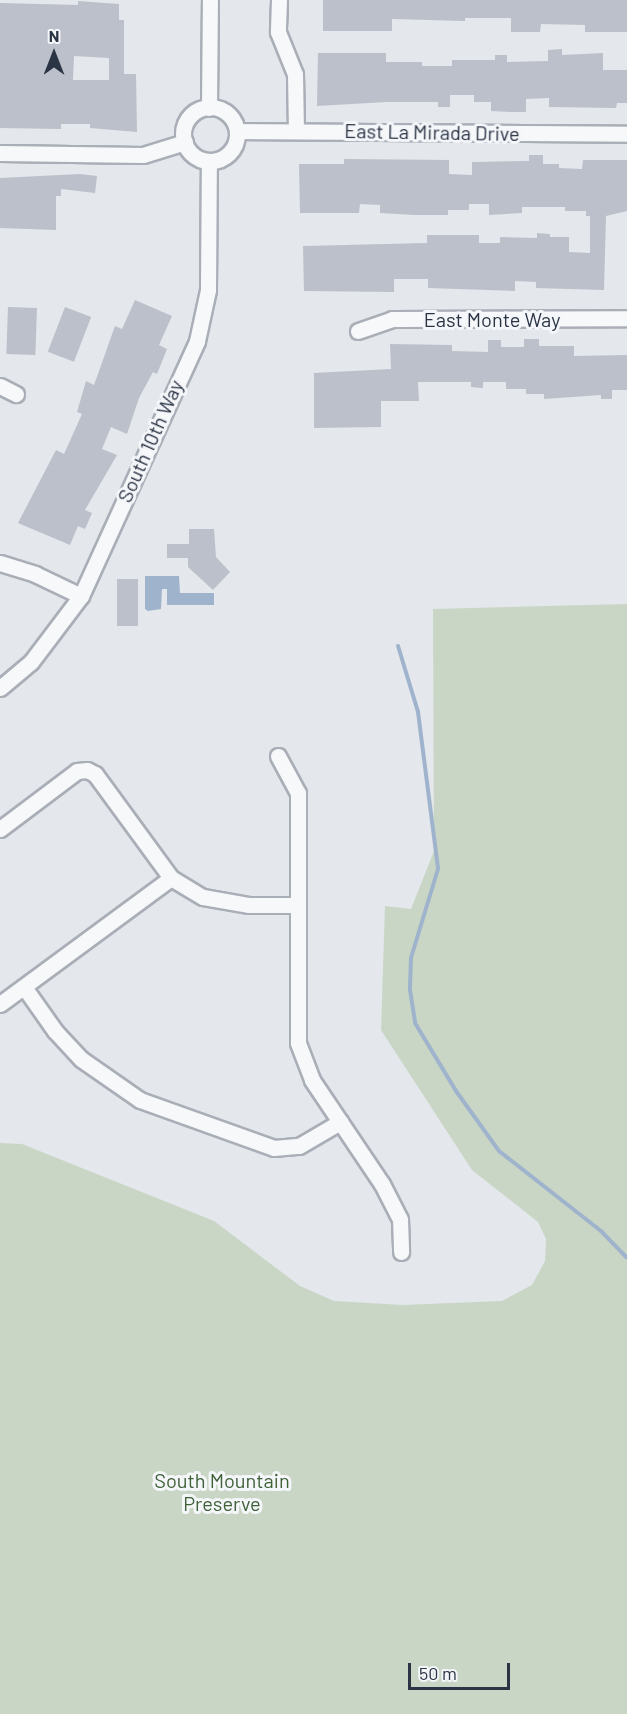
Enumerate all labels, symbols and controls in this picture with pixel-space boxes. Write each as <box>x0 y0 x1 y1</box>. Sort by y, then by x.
north arrow <box>24 24 84 84</box>
text: N <box>49 26 59 45</box>
street label: East La Mirada Drive <box>344 118 520 146</box>
street label: East Monte Way <box>424 307 560 331</box>
street label: South 10th Way <box>112 376 188 506</box>
park label: South Mountain Preserve <box>154 1469 290 1516</box>
scale bar <box>411 1651 513 1689</box>
text: 50 m <box>419 1662 457 1684</box>

